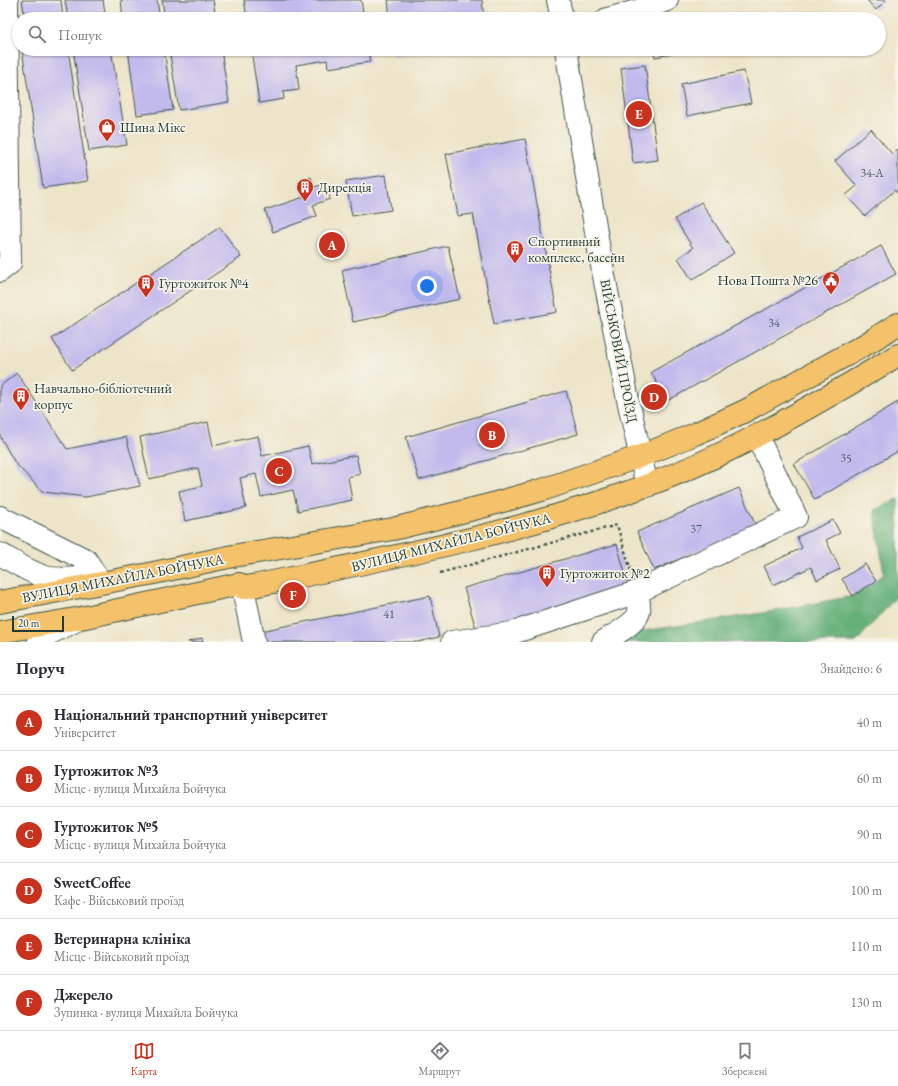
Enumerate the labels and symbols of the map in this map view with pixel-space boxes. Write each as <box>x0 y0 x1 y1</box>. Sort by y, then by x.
pin: E <box>626 99 652 129</box>
shop icon: Шина Мікс <box>97 117 117 142</box>
place label: Шина Мікс <box>120 118 186 136</box>
house number: 34-А <box>860 165 884 181</box>
building icon: Дирекція <box>295 177 315 202</box>
place label: Дирекція <box>318 178 372 196</box>
pin: A <box>319 230 345 260</box>
place label: Спортивний комплекс, басейн <box>528 232 625 266</box>
building icon: Спортивний комплекс, басейн <box>505 239 525 264</box>
public building icon: Нова Пошта №26 <box>821 270 841 295</box>
place label: Нова Пошта №26 <box>717 271 818 289</box>
building icon: Гуртожиток №4 <box>136 273 156 298</box>
place label: Гуртожиток №4 <box>159 274 249 292</box>
your location <box>417 276 437 296</box>
street label: ВІЙСЬКОВИЙ ПРОЇЗД <box>596 278 642 425</box>
house number: 34 <box>768 315 780 331</box>
place label: Навчально-бібліотечний корпус <box>34 379 172 413</box>
pin: D <box>641 382 667 412</box>
building icon: Навчально-бібліотечний корпус <box>11 386 31 411</box>
pin: B <box>479 420 505 450</box>
house number: 35 <box>840 450 852 466</box>
pin: C <box>266 456 292 486</box>
street label: ВУЛИЦЯ МИХАЙЛА БОЙЧУКА <box>349 508 553 576</box>
house number: 37 <box>690 521 702 537</box>
street label: ВУЛИЦЯ МИХАЙЛА БОЙЧУКА <box>21 550 226 606</box>
building icon: Гуртожиток №2 <box>537 563 557 588</box>
place label: Гуртожиток №2 <box>560 564 650 582</box>
pin: F <box>280 580 306 610</box>
house number: 41 <box>383 606 395 622</box>
scale bar <box>12 614 64 633</box>

